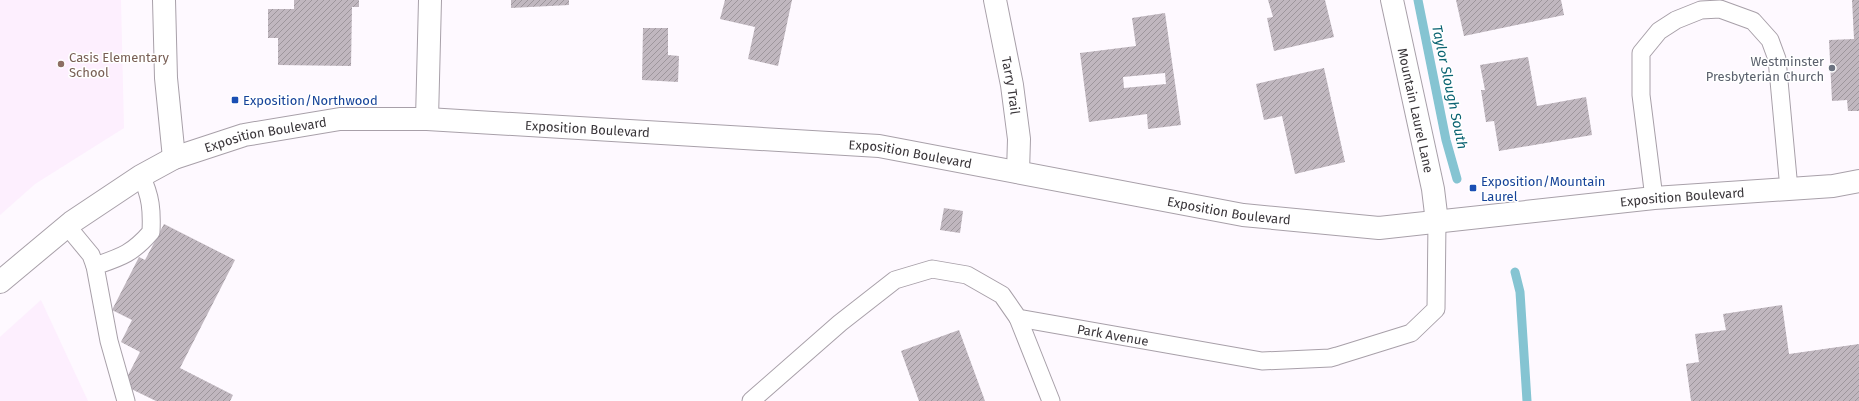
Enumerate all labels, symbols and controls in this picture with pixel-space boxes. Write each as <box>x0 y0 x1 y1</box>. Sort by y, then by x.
water label: Taylor Slough South <box>1428 23 1471 151</box>
street label: Mountain Laurel Lane <box>1395 47 1436 174</box>
place label: Casis Elementary School <box>69 50 170 80</box>
place label: Westminster Presbyterian Church <box>1706 54 1824 84</box>
street label: Tarry Trail <box>998 55 1023 116</box>
marker: Casis Elementary School <box>56 59 66 69</box>
marker: Westminster Presbyterian Church <box>1827 63 1837 73</box>
place label: Exposition/Northwood <box>243 93 378 108</box>
marker: Exposition/Northwood <box>230 95 240 105</box>
street label: Exposition Boulevard <box>202 114 328 156</box>
street label: Exposition Boulevard <box>525 118 650 140</box>
street label: Exposition Boulevard <box>848 137 973 171</box>
place label: Exposition/Mountain Laurel <box>1481 174 1606 204</box>
marker: Exposition/Mountain Laurel <box>1468 183 1478 193</box>
street label: Exposition Boulevard <box>1619 185 1745 210</box>
street label: Exposition Boulevard <box>1166 194 1291 228</box>
street label: Park Avenue <box>1076 322 1150 349</box>

